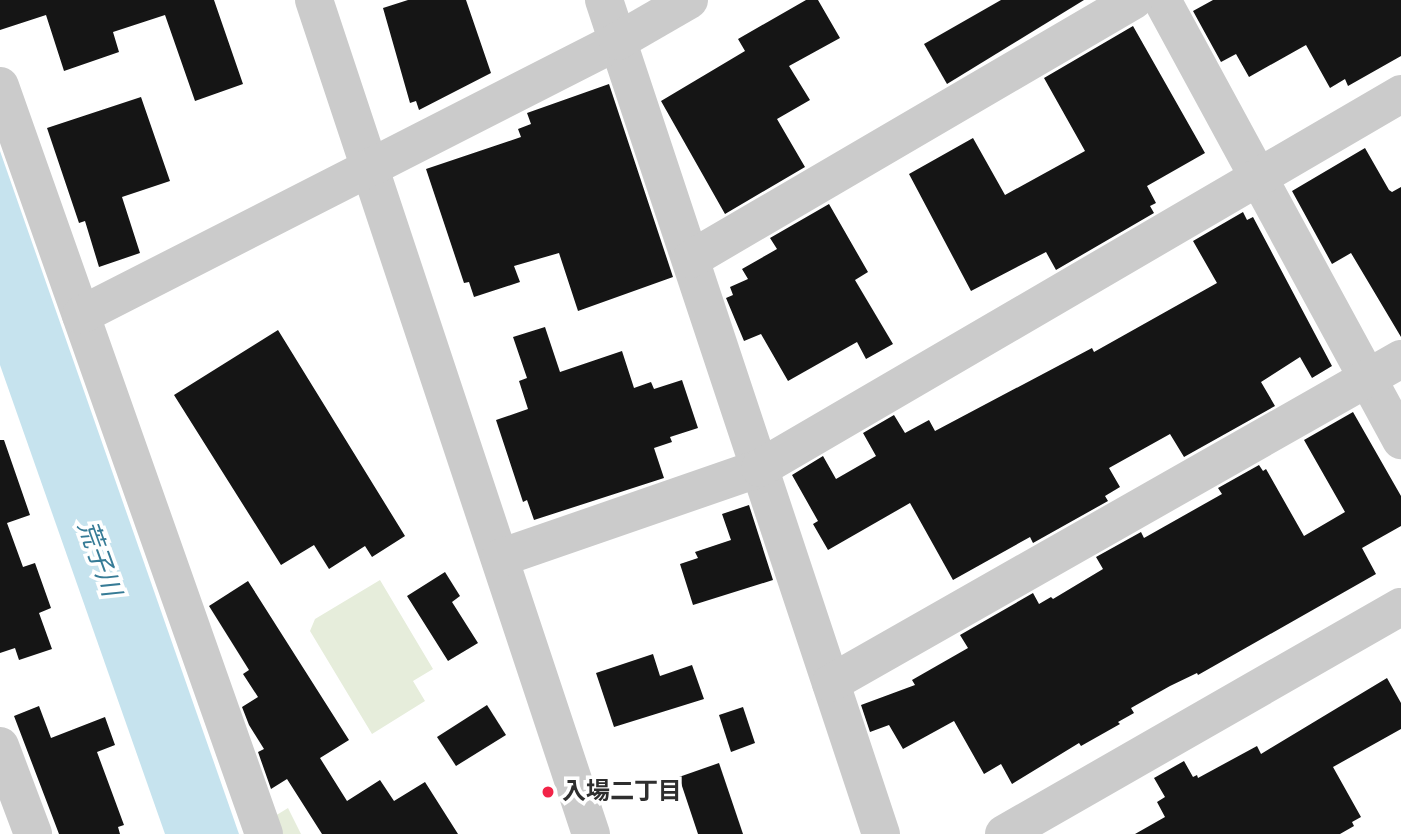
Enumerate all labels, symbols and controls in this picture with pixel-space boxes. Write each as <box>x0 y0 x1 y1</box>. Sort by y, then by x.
water label: 荒子川 <box>70 517 126 601</box>
place label: 入場二丁目 <box>562 778 682 806</box>
marker: 入場二丁目 <box>540 784 556 800</box>

